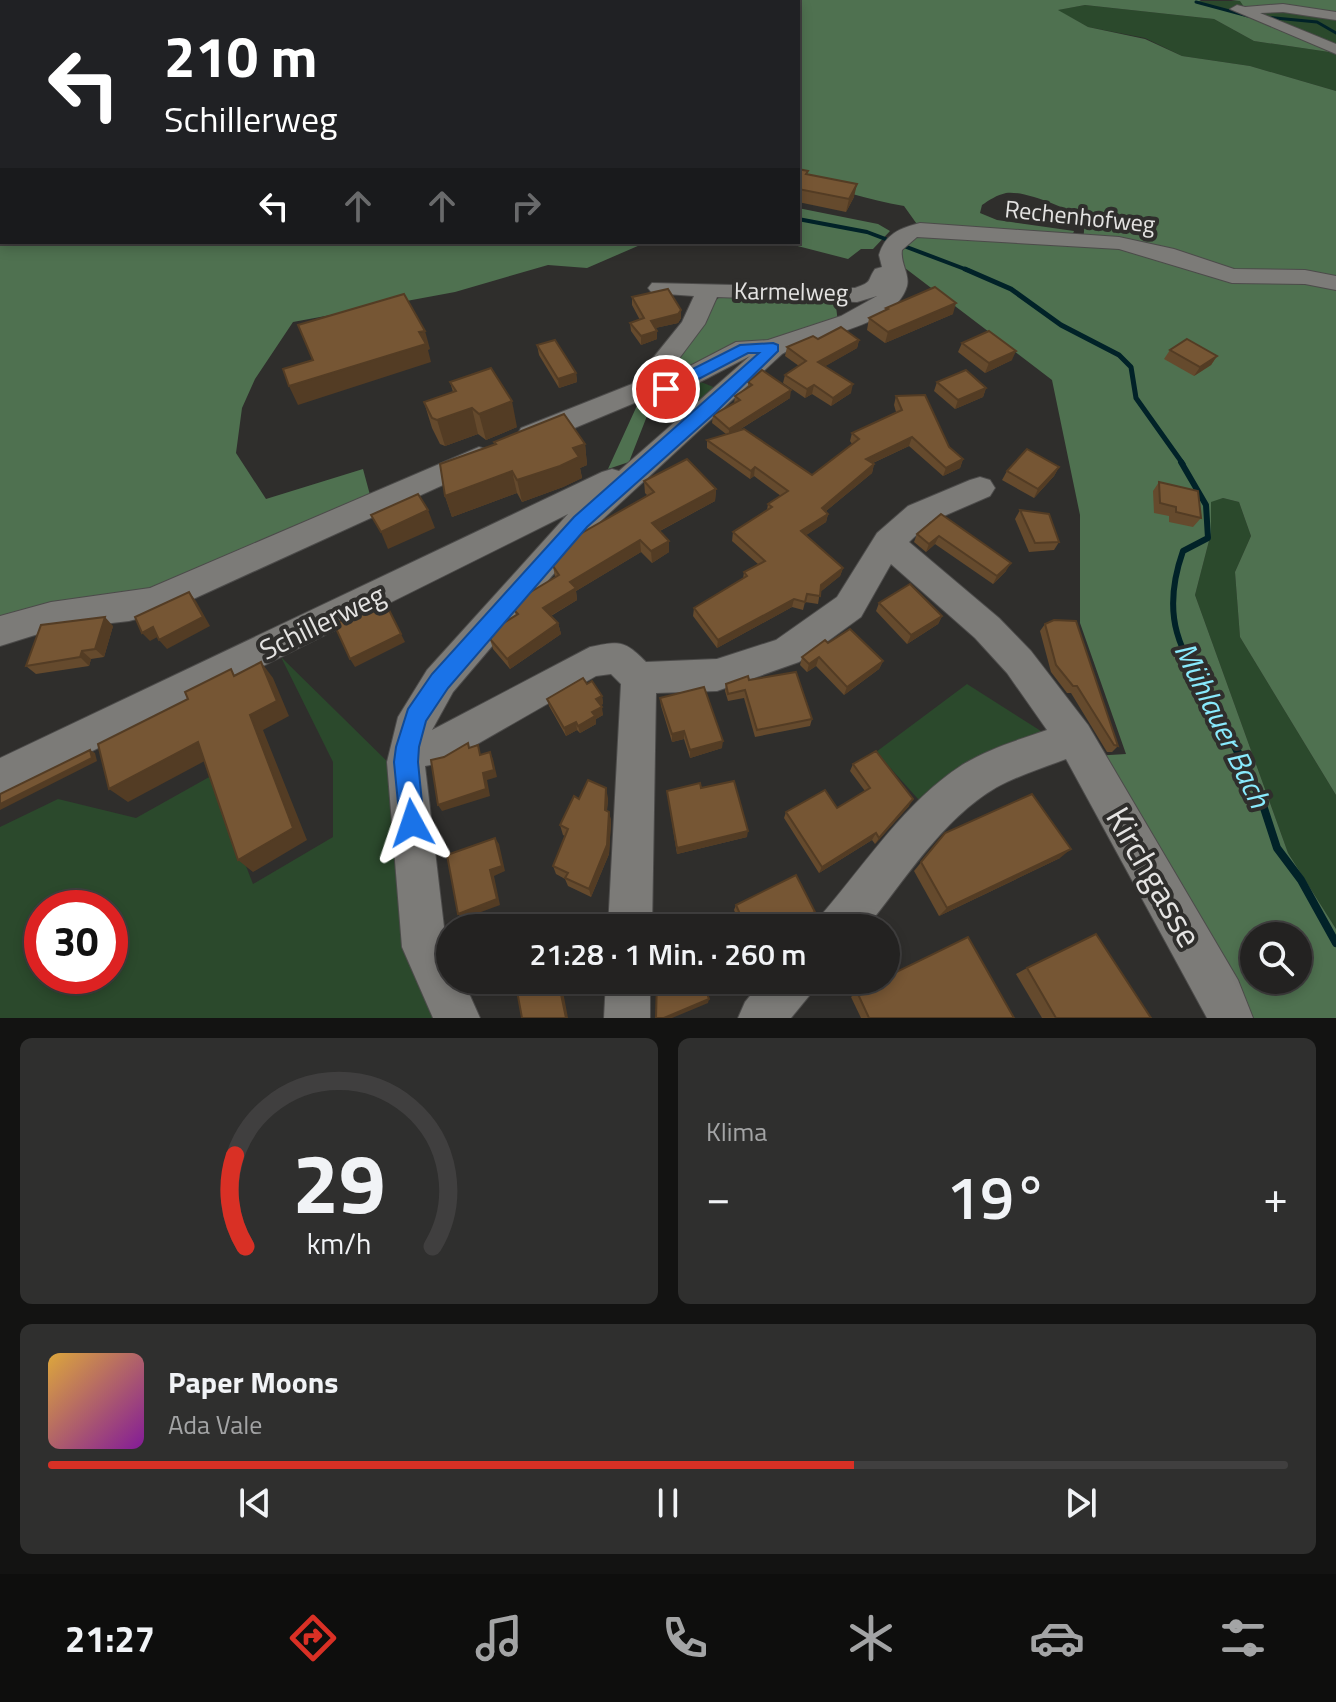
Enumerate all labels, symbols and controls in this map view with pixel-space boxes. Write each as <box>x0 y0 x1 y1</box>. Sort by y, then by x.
text: 210 m <box>164 14 317 99</box>
icon: left <box>32 32 136 136</box>
text: Schillerweg <box>164 91 338 146</box>
icon: left <box>252 184 296 228</box>
icon: ahead <box>336 184 380 228</box>
icon: ahead <box>420 184 464 228</box>
icon: right <box>504 184 548 228</box>
street label: Rechenhofweg <box>1003 190 1157 242</box>
street label: Karmelweg <box>734 272 848 310</box>
pin <box>632 355 700 423</box>
icon: arrive <box>644 367 688 411</box>
street label: Schillerweg <box>252 573 392 670</box>
water label: Mühlauer Bach <box>1163 634 1283 816</box>
position arrow <box>370 781 454 865</box>
street label: Kirchgasse <box>1094 797 1216 956</box>
speed limit sign: 30 <box>24 890 128 994</box>
map controls <box>1240 922 1312 994</box>
button: search <box>1240 922 1312 994</box>
text: 21:28 · 1 Min. · 260 m <box>530 931 806 977</box>
text: Klima <box>706 1112 767 1151</box>
text: 29 <box>292 1119 386 1245</box>
text: 19° <box>947 1151 1047 1242</box>
text: − <box>706 1163 731 1230</box>
text: + <box>1263 1163 1288 1230</box>
text: km/h <box>307 1222 371 1265</box>
text: Paper Moons <box>168 1359 338 1405</box>
text: Ada Vale <box>168 1405 262 1444</box>
icon: previous <box>233 1481 277 1525</box>
icon: pause <box>646 1481 690 1525</box>
icon: next <box>1059 1481 1103 1525</box>
icon: directions <box>285 1610 341 1666</box>
icon: music <box>471 1610 527 1666</box>
icon: phone <box>657 1610 713 1666</box>
icon: climate <box>843 1610 899 1666</box>
icon: car <box>1029 1610 1085 1666</box>
icon: filters <box>1215 1610 1271 1666</box>
text: 21:27 <box>65 1611 155 1666</box>

